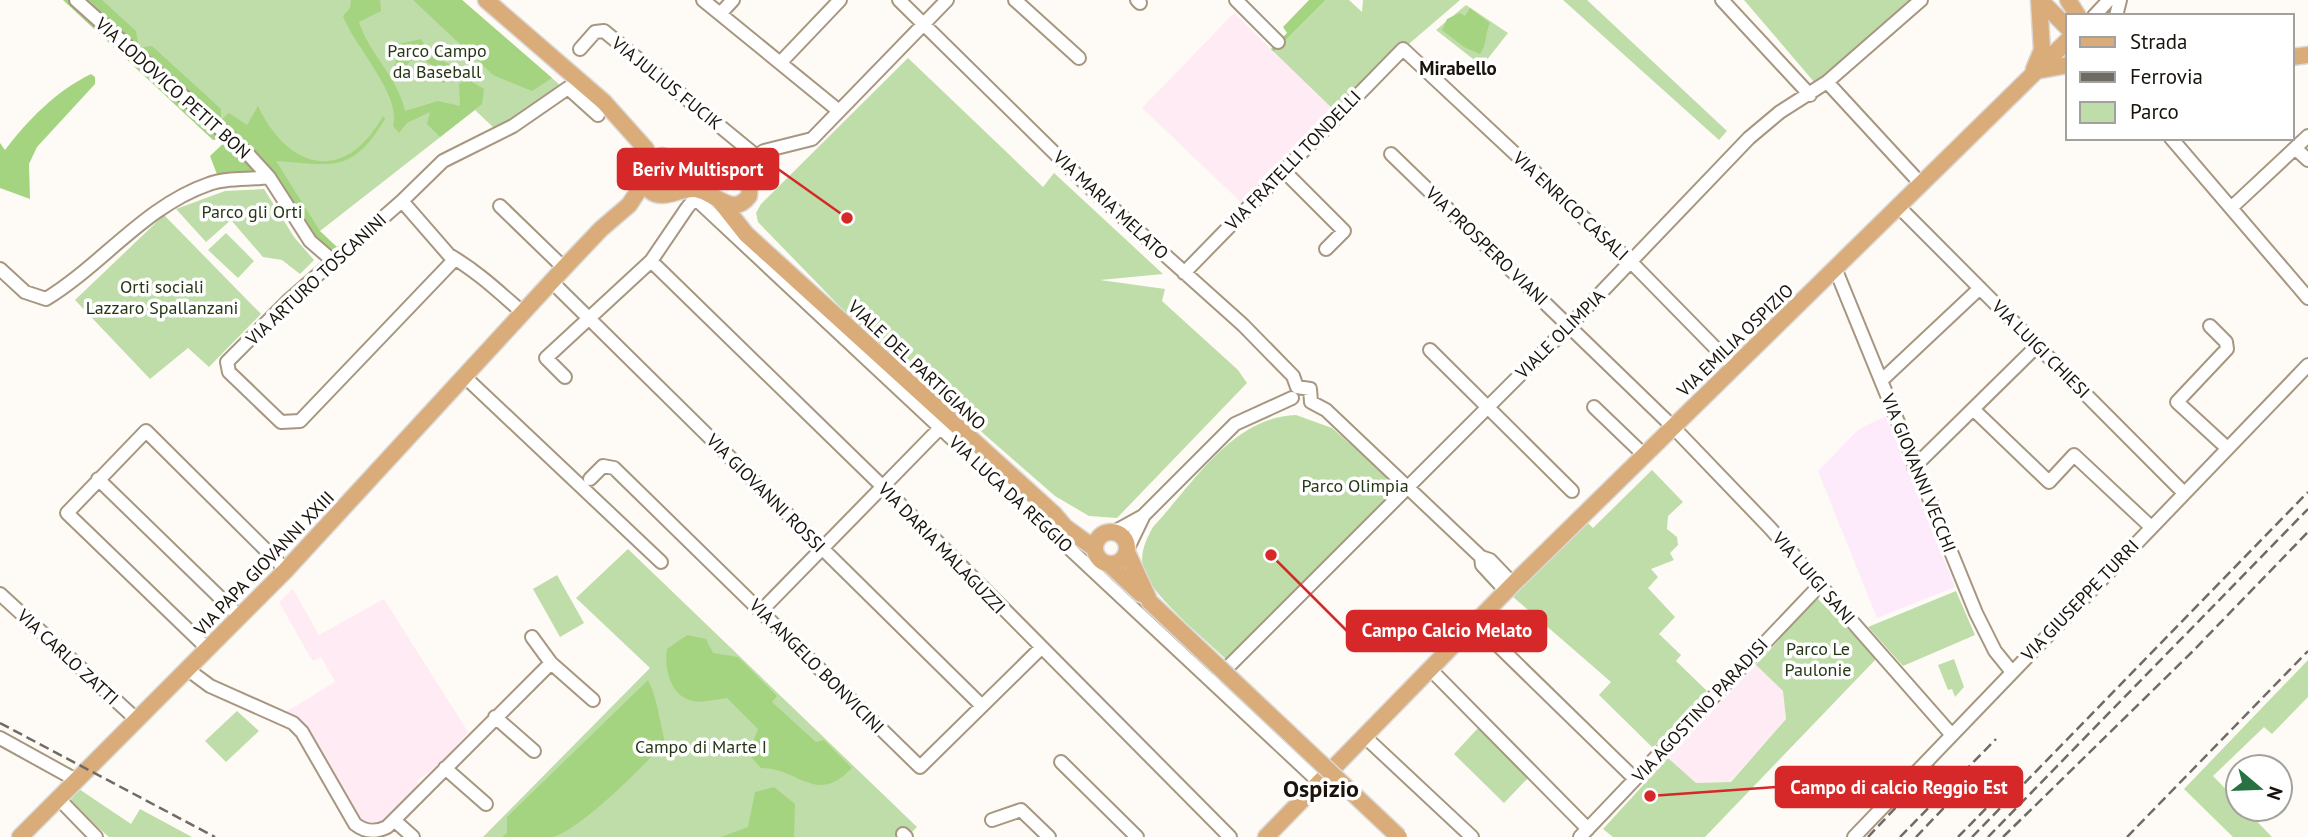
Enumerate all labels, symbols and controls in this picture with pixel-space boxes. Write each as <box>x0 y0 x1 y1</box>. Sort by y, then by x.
street label: VIA LODOVICO PETIT BON <box>90 12 255 164</box>
legend <box>2066 14 2294 140</box>
text: Strada <box>2130 28 2188 55</box>
street label: VIA JULIUS FUCIK <box>606 31 727 134</box>
park label: Parco Campo da Baseball <box>387 39 487 83</box>
district label: Mirabello <box>1419 56 1497 80</box>
text: Ferrovia <box>2130 63 2203 90</box>
street label: VIA FRATELLI TONDELLI <box>1220 85 1366 235</box>
text: Parco <box>2130 98 2179 125</box>
street label: VIA MARIA MELATO <box>1048 145 1173 264</box>
street label: VIA ENRICO CASALI <box>1508 146 1634 265</box>
callout: Beriv Multisport <box>618 149 778 189</box>
text: Beriv Multisport <box>633 157 764 181</box>
street label: VIA PROSPERO VIANI <box>1420 181 1553 310</box>
park label: Parco gli Orti <box>201 200 303 223</box>
street label: VIA ARTURO TOSCANINI <box>240 208 391 351</box>
park label: Orti sociali Lazzaro Spallanzani <box>86 275 238 319</box>
street label: VIA EMILIA OSPIZIO <box>1671 279 1798 402</box>
street label: VIALE OLIMPIA <box>1510 284 1610 384</box>
street label: VIA LUIGI CHIESI <box>1986 294 2095 403</box>
street label: VIALE DEL PARTIGIANO <box>843 295 991 435</box>
street label: VIA GIOVANNI VECCHI <box>1876 389 1961 556</box>
street label: VIA GIOVANNI ROSSI <box>701 428 830 557</box>
street label: VIA LUCA DA REGGIO <box>943 430 1078 557</box>
park label: Parco Olimpia <box>1301 474 1409 497</box>
street label: VIA DARIA MALAGUZZI <box>873 477 1011 619</box>
street label: VIA PAPA GIOVANNI XXIII <box>188 486 339 641</box>
street label: VIA LUIGI SANI <box>1767 526 1860 629</box>
street label: VIA GIUSEPPE TURRI <box>2016 535 2144 666</box>
street label: VIA ANGELO BONVICINI <box>744 593 889 738</box>
street label: VIA CARLO ZATTI <box>12 603 123 710</box>
callout: Campo Calcio Melato <box>1347 611 1546 651</box>
text: Campo Calcio Melato <box>1362 618 1532 642</box>
street label: VIA AGOSTINO PARADISI <box>1626 633 1773 788</box>
park label: Parco Le Paulonie <box>1785 637 1851 681</box>
park label: Campo di Marte I <box>635 735 767 758</box>
north arrow <box>2224 753 2294 823</box>
callout: Campo di calcio Reggio Est <box>1776 767 2022 807</box>
district label: Ospizio <box>1283 773 1359 804</box>
text: Campo di calcio Reggio Est <box>1790 775 2008 799</box>
text: N <box>2262 784 2288 803</box>

